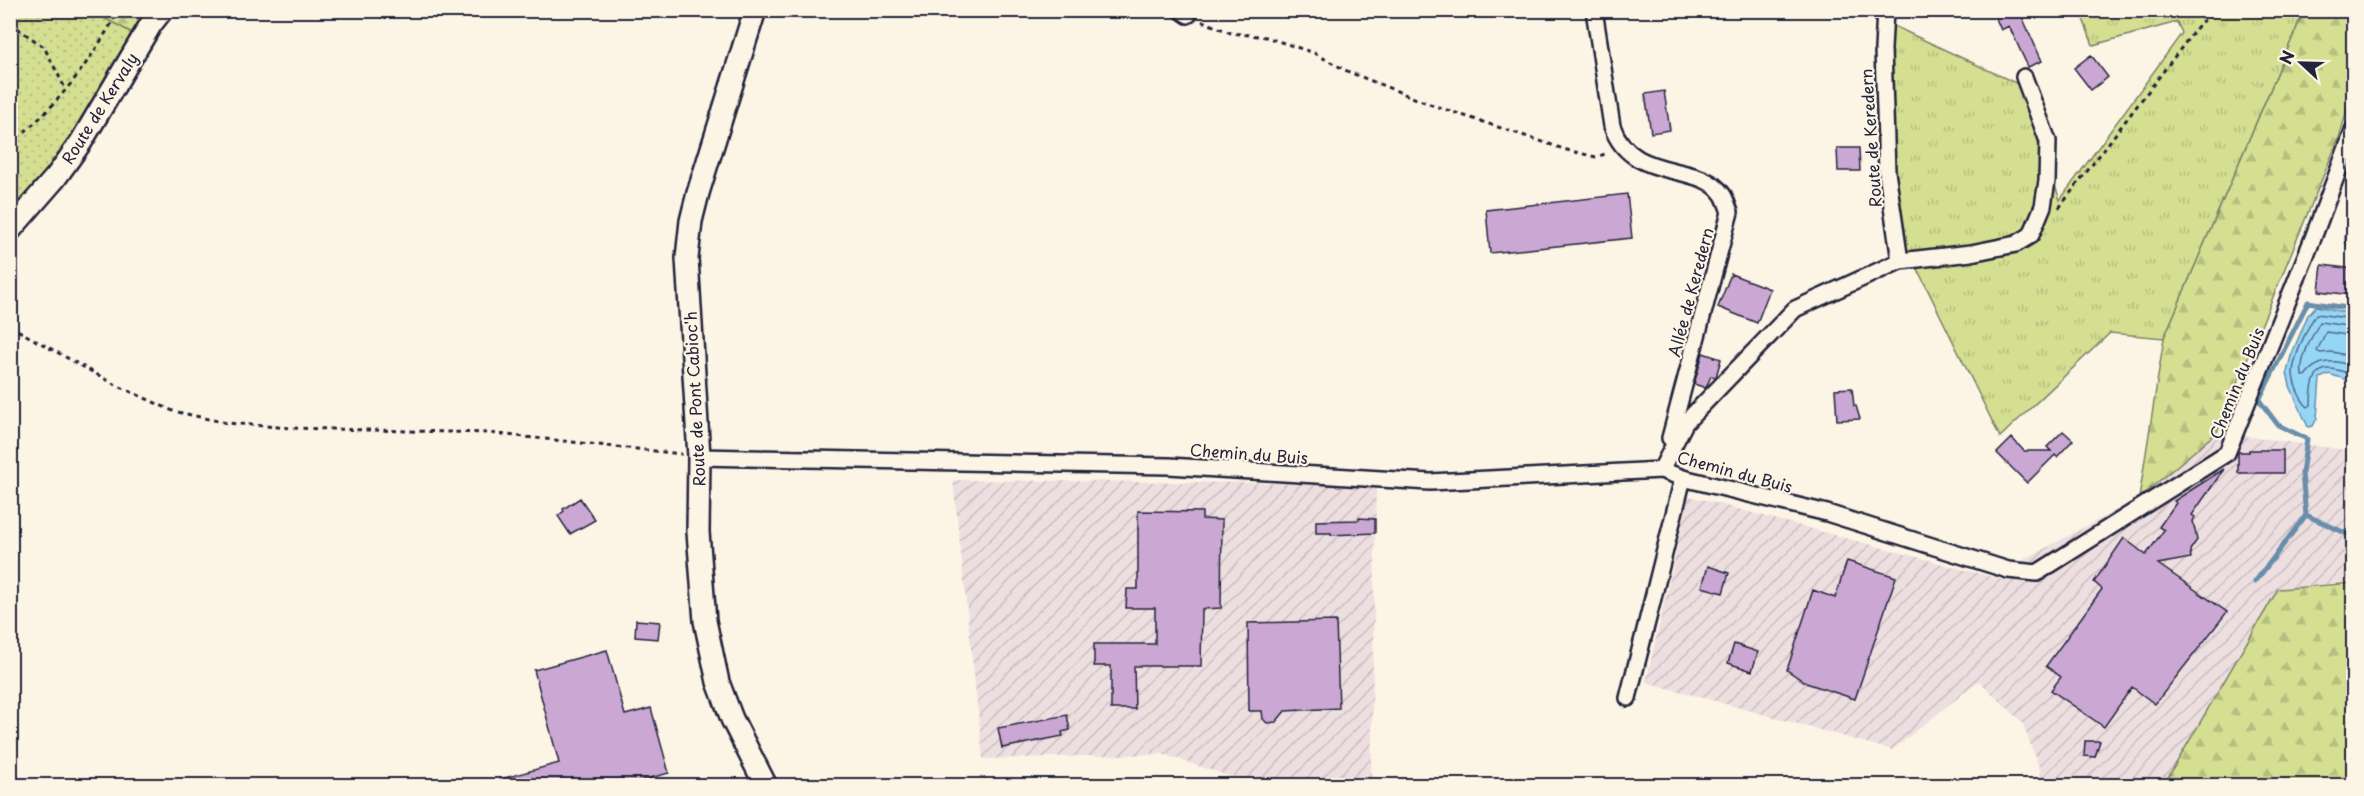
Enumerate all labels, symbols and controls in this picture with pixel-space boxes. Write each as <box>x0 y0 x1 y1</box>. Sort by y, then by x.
north arrow <box>2271 33 2331 93</box>
street label: Route de Kervaly <box>55 47 143 169</box>
text: N <box>2273 47 2300 67</box>
street label: Route de Keredern <box>1853 68 1887 208</box>
street label: Allée de Keredern <box>1661 225 1719 359</box>
street label: Route de Pont Cabioc'h <box>677 311 711 487</box>
street label: Chemin du Buis <box>2203 324 2269 442</box>
street label: Chemin du Buis <box>1189 437 1309 469</box>
street label: Chemin du Buis <box>1675 444 1795 498</box>

